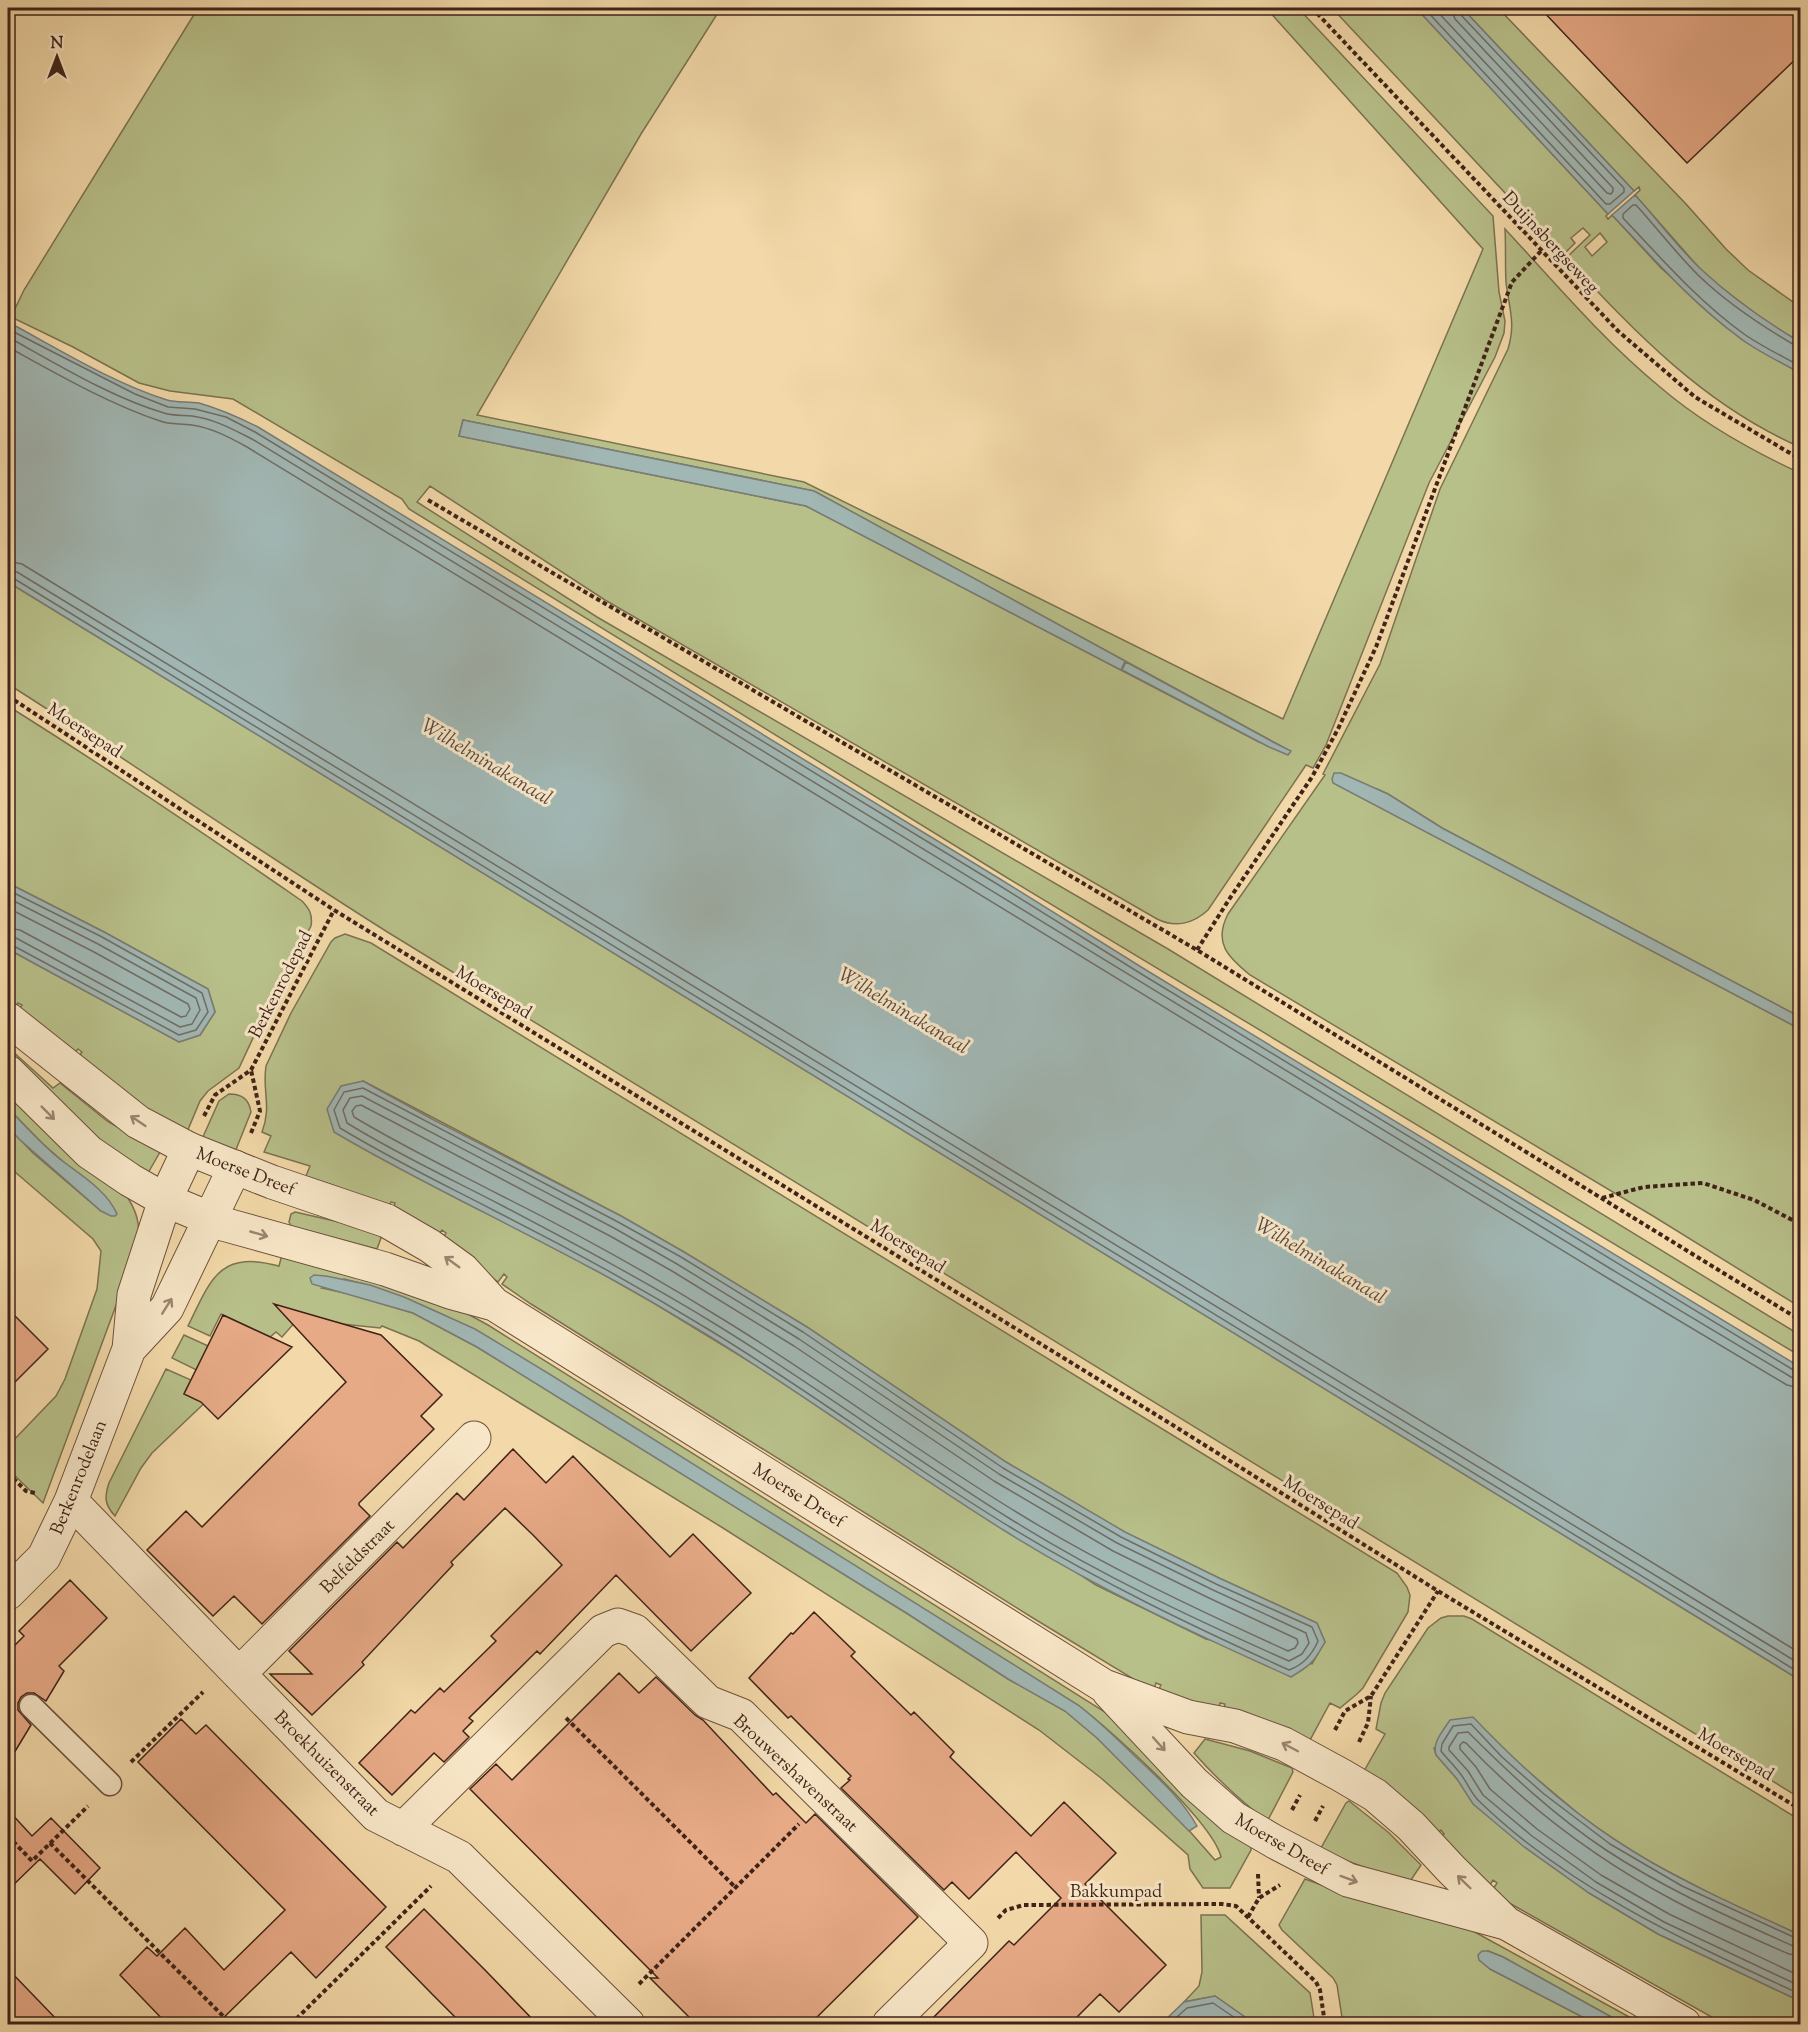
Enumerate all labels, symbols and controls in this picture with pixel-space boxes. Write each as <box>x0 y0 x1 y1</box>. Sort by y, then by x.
north arrow <box>27 27 87 87</box>
text: N <box>51 33 64 56</box>
street label: Duijnsbergseweg <box>1495 186 1604 300</box>
street label: Moersepad <box>41 698 127 766</box>
water label: Wilhelminakanaal <box>415 712 557 814</box>
street label: Berkenrodepad <box>243 927 320 1043</box>
street label: Moersepad <box>450 961 536 1027</box>
water label: Wilhelminakanaal <box>832 961 974 1063</box>
one-way arrow <box>41 1106 56 1121</box>
one-way arrow <box>130 1114 147 1126</box>
street label: Moerse Dreef <box>192 1142 299 1204</box>
water label: Wilhelminakanaal <box>1249 1211 1391 1313</box>
street label: Moersepad <box>864 1214 950 1281</box>
one-way arrow <box>250 1229 269 1241</box>
one-way arrow <box>445 1256 461 1269</box>
one-way arrow <box>160 1297 173 1314</box>
street label: Berkenrodelaan <box>45 1416 115 1539</box>
street label: Moerse Dreef <box>747 1458 850 1536</box>
street label: Moersepad <box>1277 1470 1363 1537</box>
street label: Belfeldstraat <box>315 1514 402 1601</box>
street label: Broekhuizenstraat <box>267 1706 384 1823</box>
street label: Brouwershavenstraat <box>726 1710 863 1839</box>
street label: Moersepad <box>1692 1723 1778 1789</box>
one-way arrow <box>1152 1736 1166 1751</box>
one-way arrow <box>1282 1741 1299 1753</box>
street label: Moerse Dreef <box>1229 1808 1333 1884</box>
one-way arrow <box>1339 1875 1357 1886</box>
one-way arrow <box>1457 1875 1472 1890</box>
street label: Bakkumpad <box>1070 1880 1162 1906</box>

